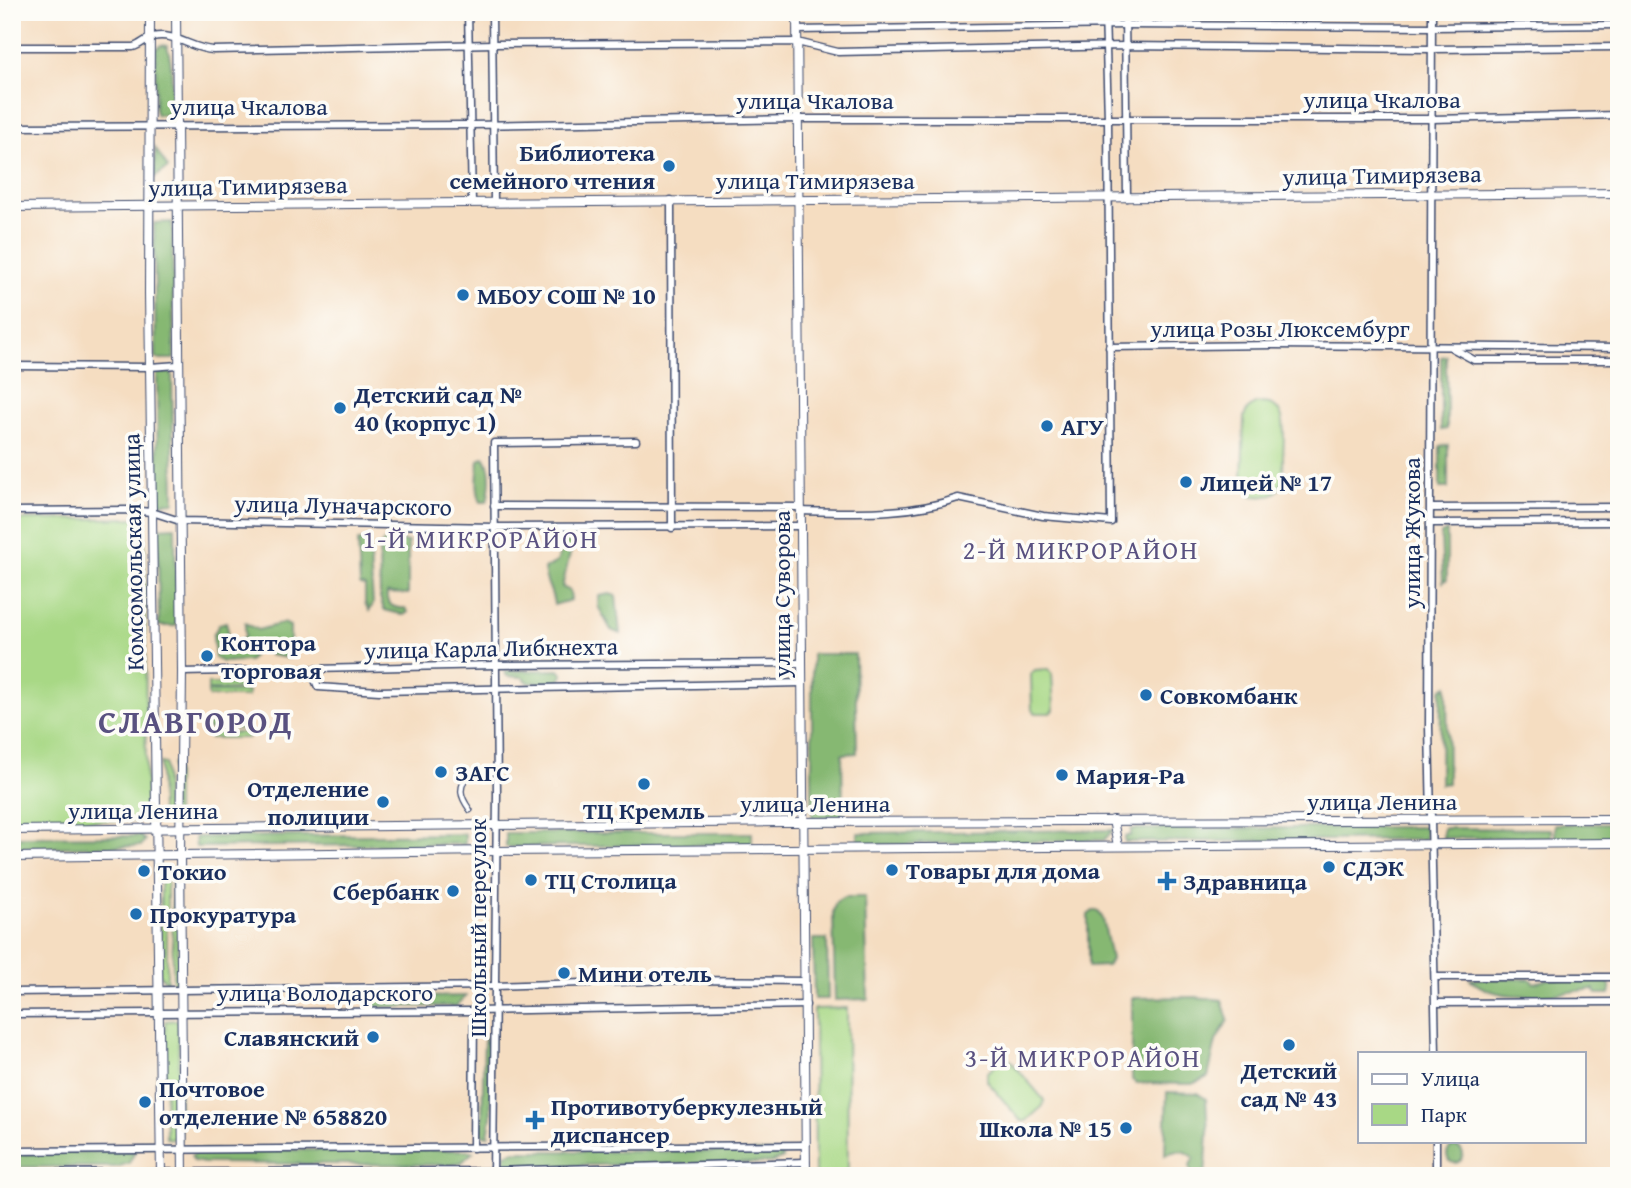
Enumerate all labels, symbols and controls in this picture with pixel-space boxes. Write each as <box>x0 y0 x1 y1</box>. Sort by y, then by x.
street label: улица Чкалова <box>1302 82 1461 117</box>
street label: улица Чкалова <box>735 83 894 118</box>
street label: улица Чкалова <box>169 89 328 124</box>
place label: Библиотека семейного чтения <box>450 135 656 198</box>
street label: улица Тимирязева <box>1281 156 1482 194</box>
marker: Библиотека семейного чтения <box>661 158 677 174</box>
street label: улица Тимирязева <box>714 163 915 198</box>
street label: улица Тимирязева <box>147 167 348 205</box>
place label: МБОУ СОШ № 10 <box>477 278 656 313</box>
marker: МБОУ СОШ № 10 <box>455 287 471 303</box>
street label: улица Розы Люксембург <box>1149 311 1410 346</box>
place label: Детский сад № 40 (корпус 1) <box>353 377 523 440</box>
marker: Детский сад № 40 (корпус 1) <box>332 400 348 416</box>
place label: АГУ <box>1061 409 1104 444</box>
marker: АГУ <box>1039 418 1055 434</box>
street label: Комсомольская улица <box>113 432 153 671</box>
street label: улица Жукова <box>1394 457 1429 610</box>
place label: Лицей № 17 <box>1200 465 1332 500</box>
marker: Лицей № 17 <box>1178 474 1194 490</box>
street label: улица Луначарского <box>233 486 452 524</box>
street label: улица Суворова <box>764 510 799 679</box>
district label: 1-Й МИКРОРАЙОН <box>363 519 599 558</box>
district label: 2-Й МИКРОРАЙОН <box>963 530 1199 569</box>
place label: Контора торговая <box>221 625 322 688</box>
street label: улица Карла Либкнехта <box>363 628 619 668</box>
marker: Контора торговая <box>199 648 215 664</box>
place label: Совкомбанк <box>1160 678 1298 713</box>
marker: Совкомбанк <box>1138 687 1154 703</box>
district label: СЛАВГОРОД <box>98 698 294 745</box>
place label: ЗАГС <box>455 755 510 790</box>
place label: Мария-Ра <box>1076 758 1186 793</box>
marker: ЗАГС <box>433 764 449 780</box>
marker: Мария-Ра <box>1054 767 1070 783</box>
place label: Отделение полиции <box>247 771 369 834</box>
marker: ТЦ Кремль <box>636 776 652 792</box>
street label: улица Ленина <box>1306 784 1458 819</box>
street label: улица Ленина <box>739 786 891 821</box>
street label: улица Ленина <box>67 793 219 828</box>
place label: ТЦ Кремль <box>583 793 705 828</box>
marker: Отделение полиции <box>375 794 391 810</box>
street label: Школьный переулок <box>460 818 495 1037</box>
place label: СДЭК <box>1343 850 1404 885</box>
place label: Товары для дома <box>906 853 1101 888</box>
place label: Токио <box>158 854 227 889</box>
marker: СДЭК <box>1321 859 1337 875</box>
marker: Товары для дома <box>884 862 900 878</box>
marker: Токио <box>136 863 152 879</box>
place label: ТЦ Столица <box>545 863 677 898</box>
place label: Здравница <box>1183 864 1308 899</box>
marker: Здравница <box>1157 871 1177 891</box>
marker: ТЦ Столица <box>523 872 539 888</box>
place label: Сбербанк <box>333 874 439 909</box>
marker: Сбербанк <box>445 883 461 899</box>
place label: Прокуратура <box>150 897 297 932</box>
marker: Прокуратура <box>128 906 144 922</box>
place label: Мини отель <box>578 956 712 991</box>
marker: Мини отель <box>556 965 572 981</box>
street label: улица Володарского <box>216 975 433 1010</box>
place label: Славянский <box>224 1020 359 1055</box>
marker: Славянский <box>365 1029 381 1045</box>
marker: Детский сад № 43 <box>1281 1037 1297 1053</box>
district label: 3-Й МИКРОРАЙОН <box>965 1038 1201 1077</box>
legend <box>1358 1052 1586 1142</box>
place label: Детский сад № 43 <box>1240 1053 1338 1116</box>
text: Улица <box>1421 1063 1480 1094</box>
place label: Почтовое отделение № 658820 <box>159 1071 387 1134</box>
place label: Противотуберкулезный диспансер <box>551 1089 823 1152</box>
marker: Почтовое отделение № 658820 <box>137 1094 153 1110</box>
text: Парк <box>1421 1099 1467 1130</box>
marker: Противотуберкулезный диспансер <box>525 1110 545 1130</box>
place label: Школа № 15 <box>979 1111 1112 1146</box>
marker: Школа № 15 <box>1118 1120 1134 1136</box>

